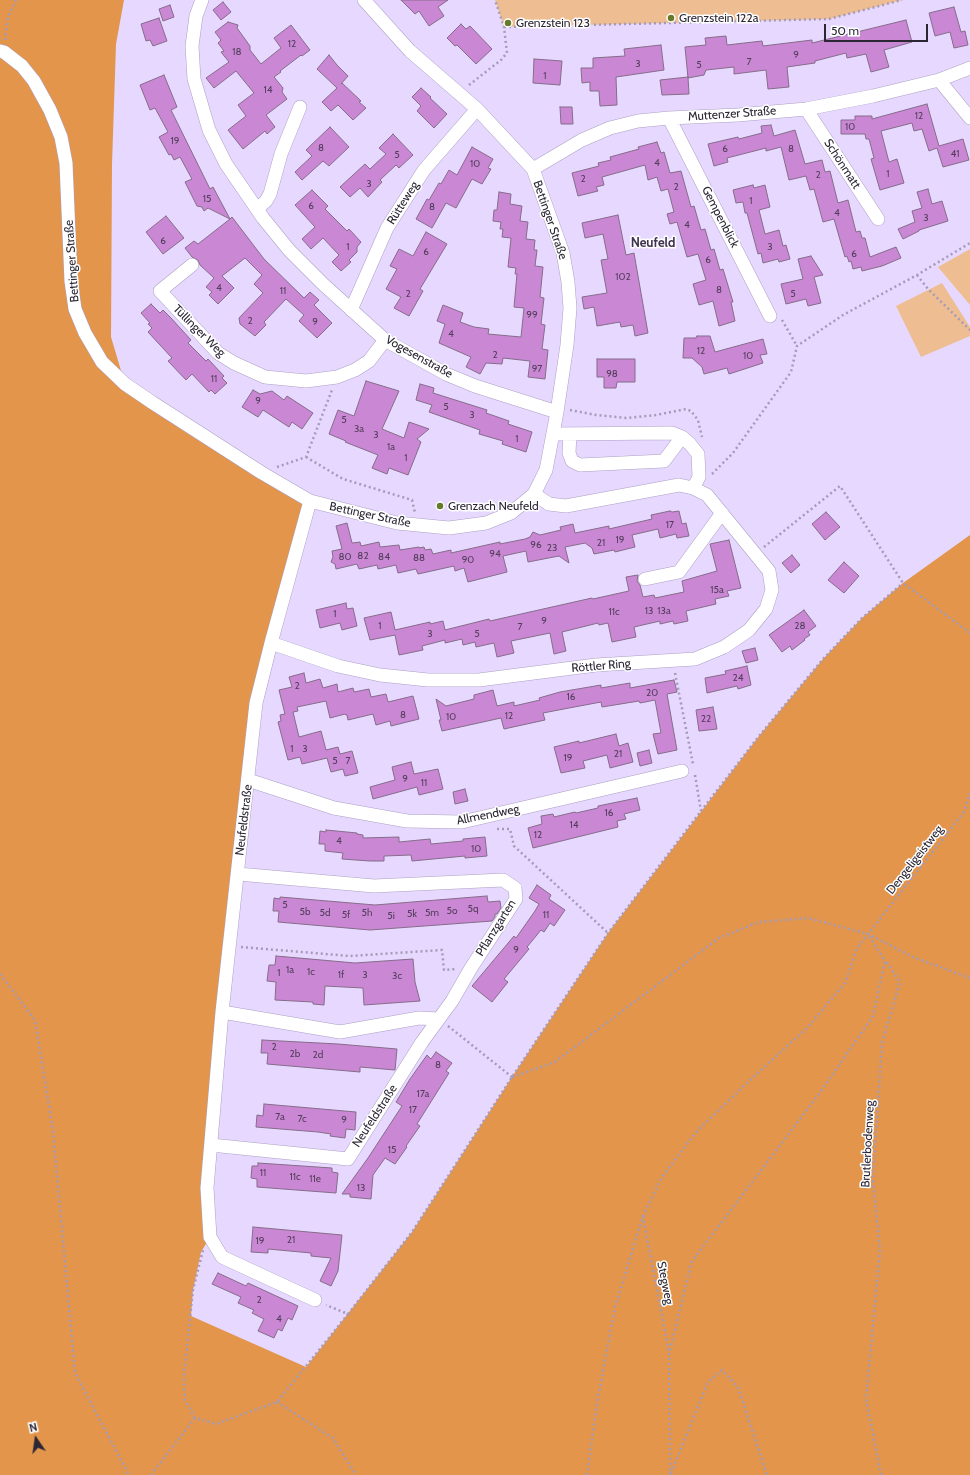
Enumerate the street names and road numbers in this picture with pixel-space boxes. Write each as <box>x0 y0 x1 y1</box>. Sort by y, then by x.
street label: Muttenzer Straße <box>687 104 777 124</box>
street label: Schönmatt <box>821 136 863 192</box>
street label: Rütteweg <box>384 179 422 227</box>
street label: Bettinger Straße <box>530 179 570 261</box>
street label: Gempenblick <box>698 184 742 250</box>
street label: Bettinger Straße <box>62 219 82 303</box>
street label: Tüllinger Weg <box>170 302 228 360</box>
street label: Vogesenstraße <box>383 333 455 381</box>
street label: Bettinger Straße <box>328 499 412 531</box>
street label: Röttler Ring <box>571 656 631 676</box>
street label: Neufeldstraße <box>232 784 256 856</box>
street label: Allmendweg <box>455 802 521 828</box>
street label: Dengeligeistweg <box>884 823 946 897</box>
street label: Pflanzgarten <box>473 897 519 959</box>
street label: Neufeldstraße <box>349 1082 401 1150</box>
street label: Brutlerbodenweg <box>859 1100 877 1188</box>
street label: Stegweg <box>654 1260 676 1306</box>

